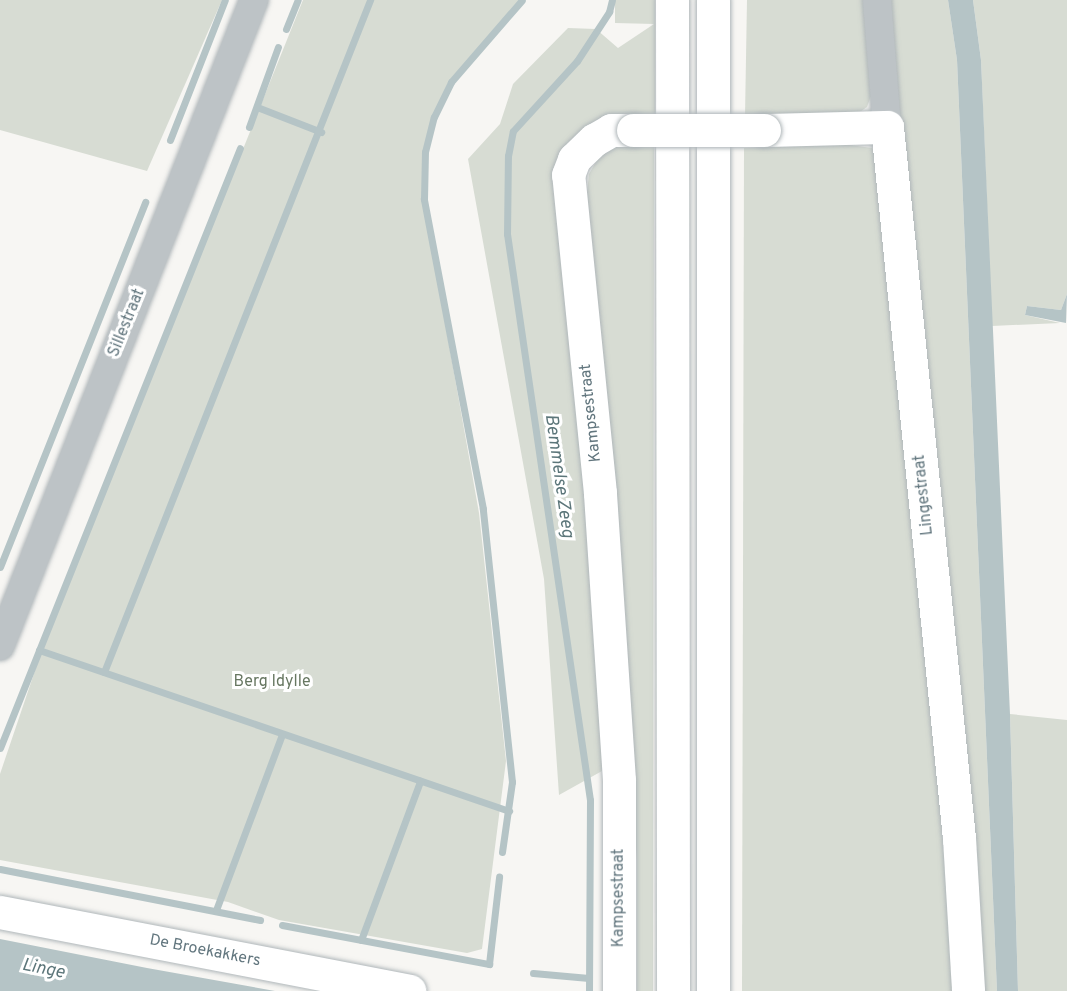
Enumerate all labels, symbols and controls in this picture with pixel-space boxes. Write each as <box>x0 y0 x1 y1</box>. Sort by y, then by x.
street label: Sillestraat <box>105 286 149 360</box>
street label: Kampsestraat <box>576 363 606 463</box>
water label: Bemmelse Zeeg <box>539 413 577 539</box>
street label: Lingestraat <box>910 454 938 536</box>
park label: Berg Idylle <box>233 672 311 692</box>
street label: Kampsestraat <box>609 849 629 947</box>
street label: De Broekakkers <box>148 931 262 971</box>
water label: Linge <box>20 955 66 985</box>

